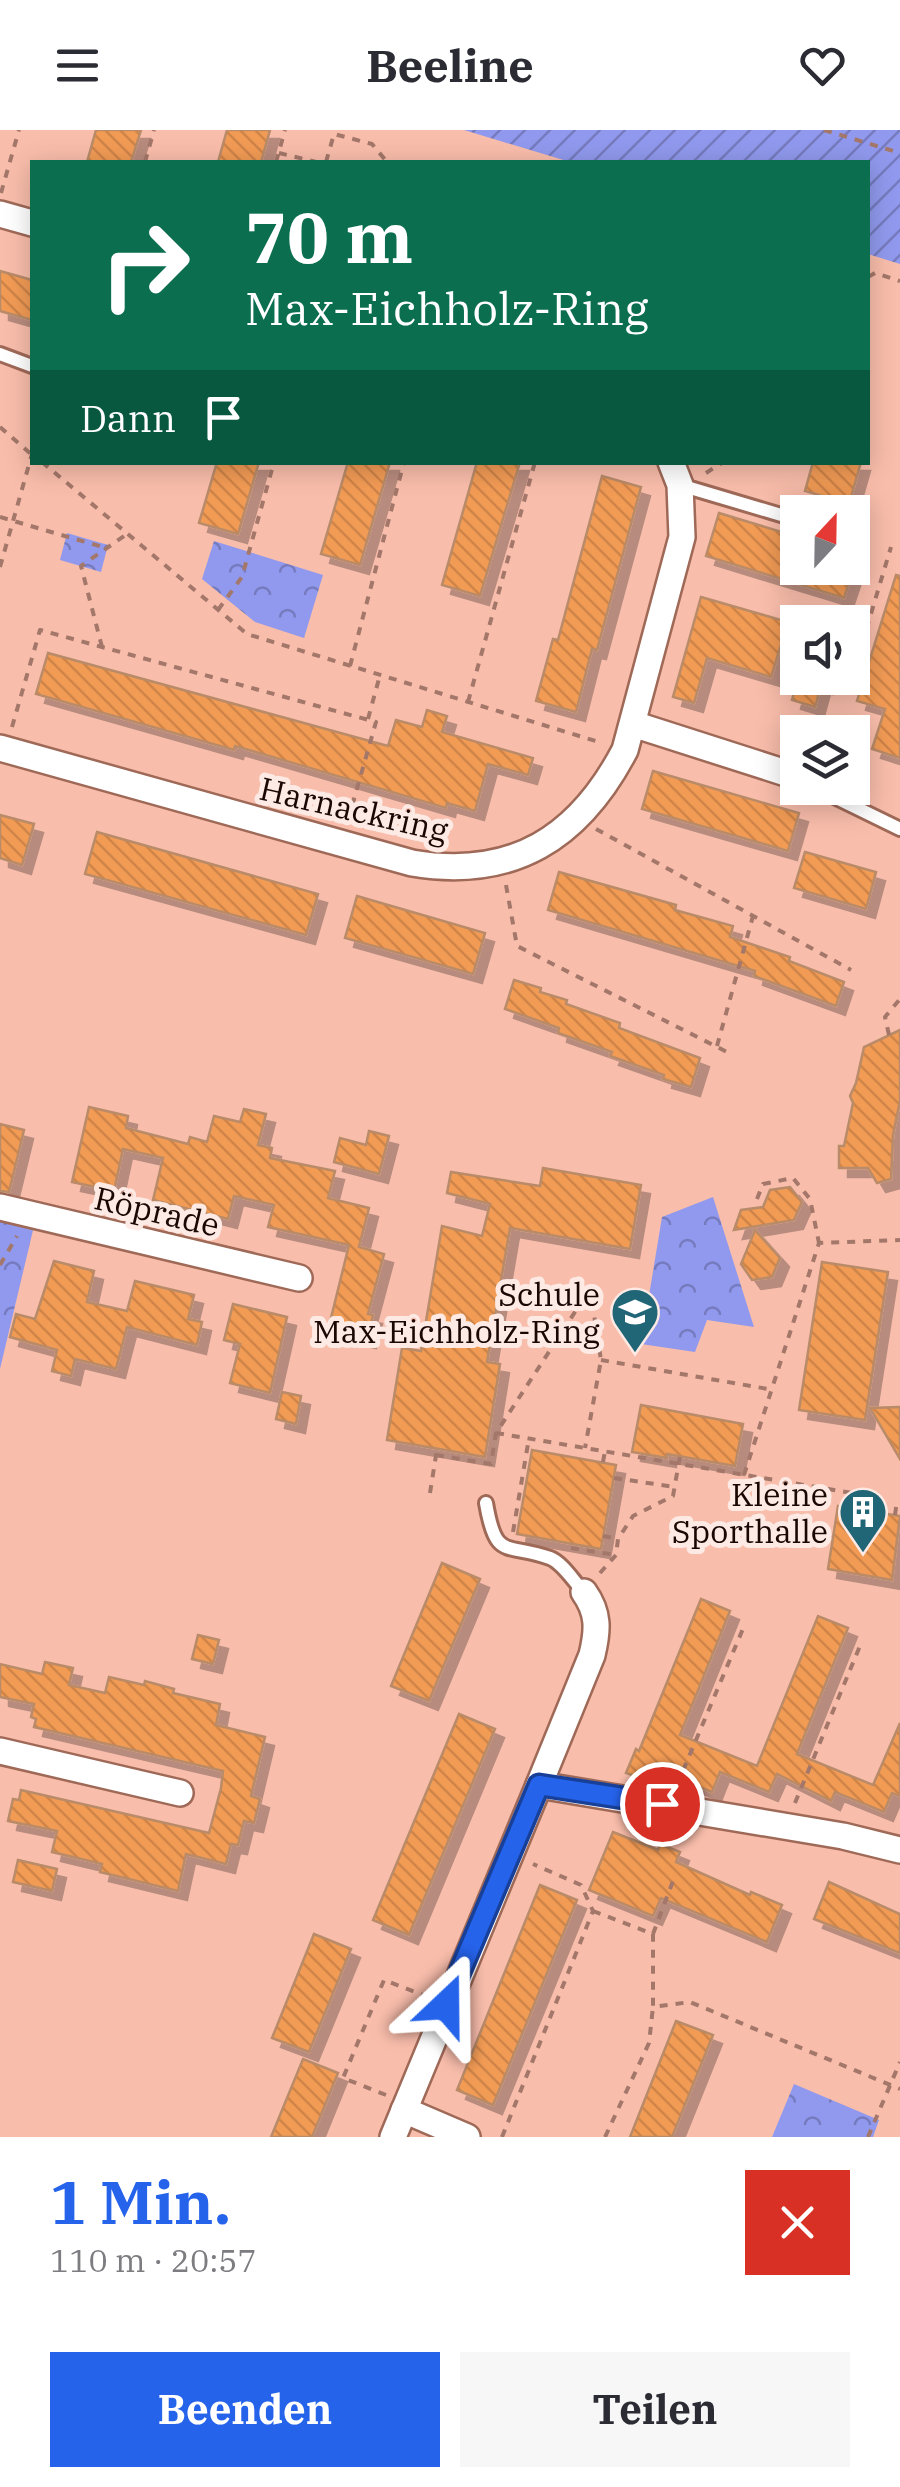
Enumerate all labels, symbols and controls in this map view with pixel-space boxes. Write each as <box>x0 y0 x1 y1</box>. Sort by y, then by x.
text: Beeline <box>366 36 534 94</box>
icon: menu <box>50 38 105 93</box>
icon: heart <box>795 38 850 93</box>
text: 70 m <box>245 191 413 282</box>
icon: right <box>80 200 210 330</box>
text: Max-Eichholz-Ring <box>245 279 649 337</box>
icon: arrive <box>196 390 251 445</box>
text: Dann <box>80 393 176 442</box>
north arrow <box>780 495 870 585</box>
map controls <box>780 495 870 805</box>
button: sound <box>780 605 870 695</box>
button: layers <box>780 715 870 805</box>
street label: Harnackring <box>256 767 452 851</box>
street label: Röprade <box>90 1176 224 1246</box>
place label: Schule Max-Eichholz-Ring <box>313 1273 600 1352</box>
school or university icon: Schule Max-Eichholz-Ring <box>609 1286 661 1354</box>
place label: Kleine Sporthalle <box>672 1473 828 1552</box>
building icon: Kleine Sporthalle <box>837 1486 889 1554</box>
pin <box>620 1762 705 1847</box>
icon: arrive <box>635 1777 690 1832</box>
position arrow <box>394 1953 498 2057</box>
text: 1 Min. <box>50 2162 231 2241</box>
button: close <box>745 2170 850 2275</box>
text: 110 m · 20:57 <box>50 2239 257 2281</box>
button: Beenden <box>50 2352 440 2467</box>
button: Teilen <box>460 2352 850 2467</box>

